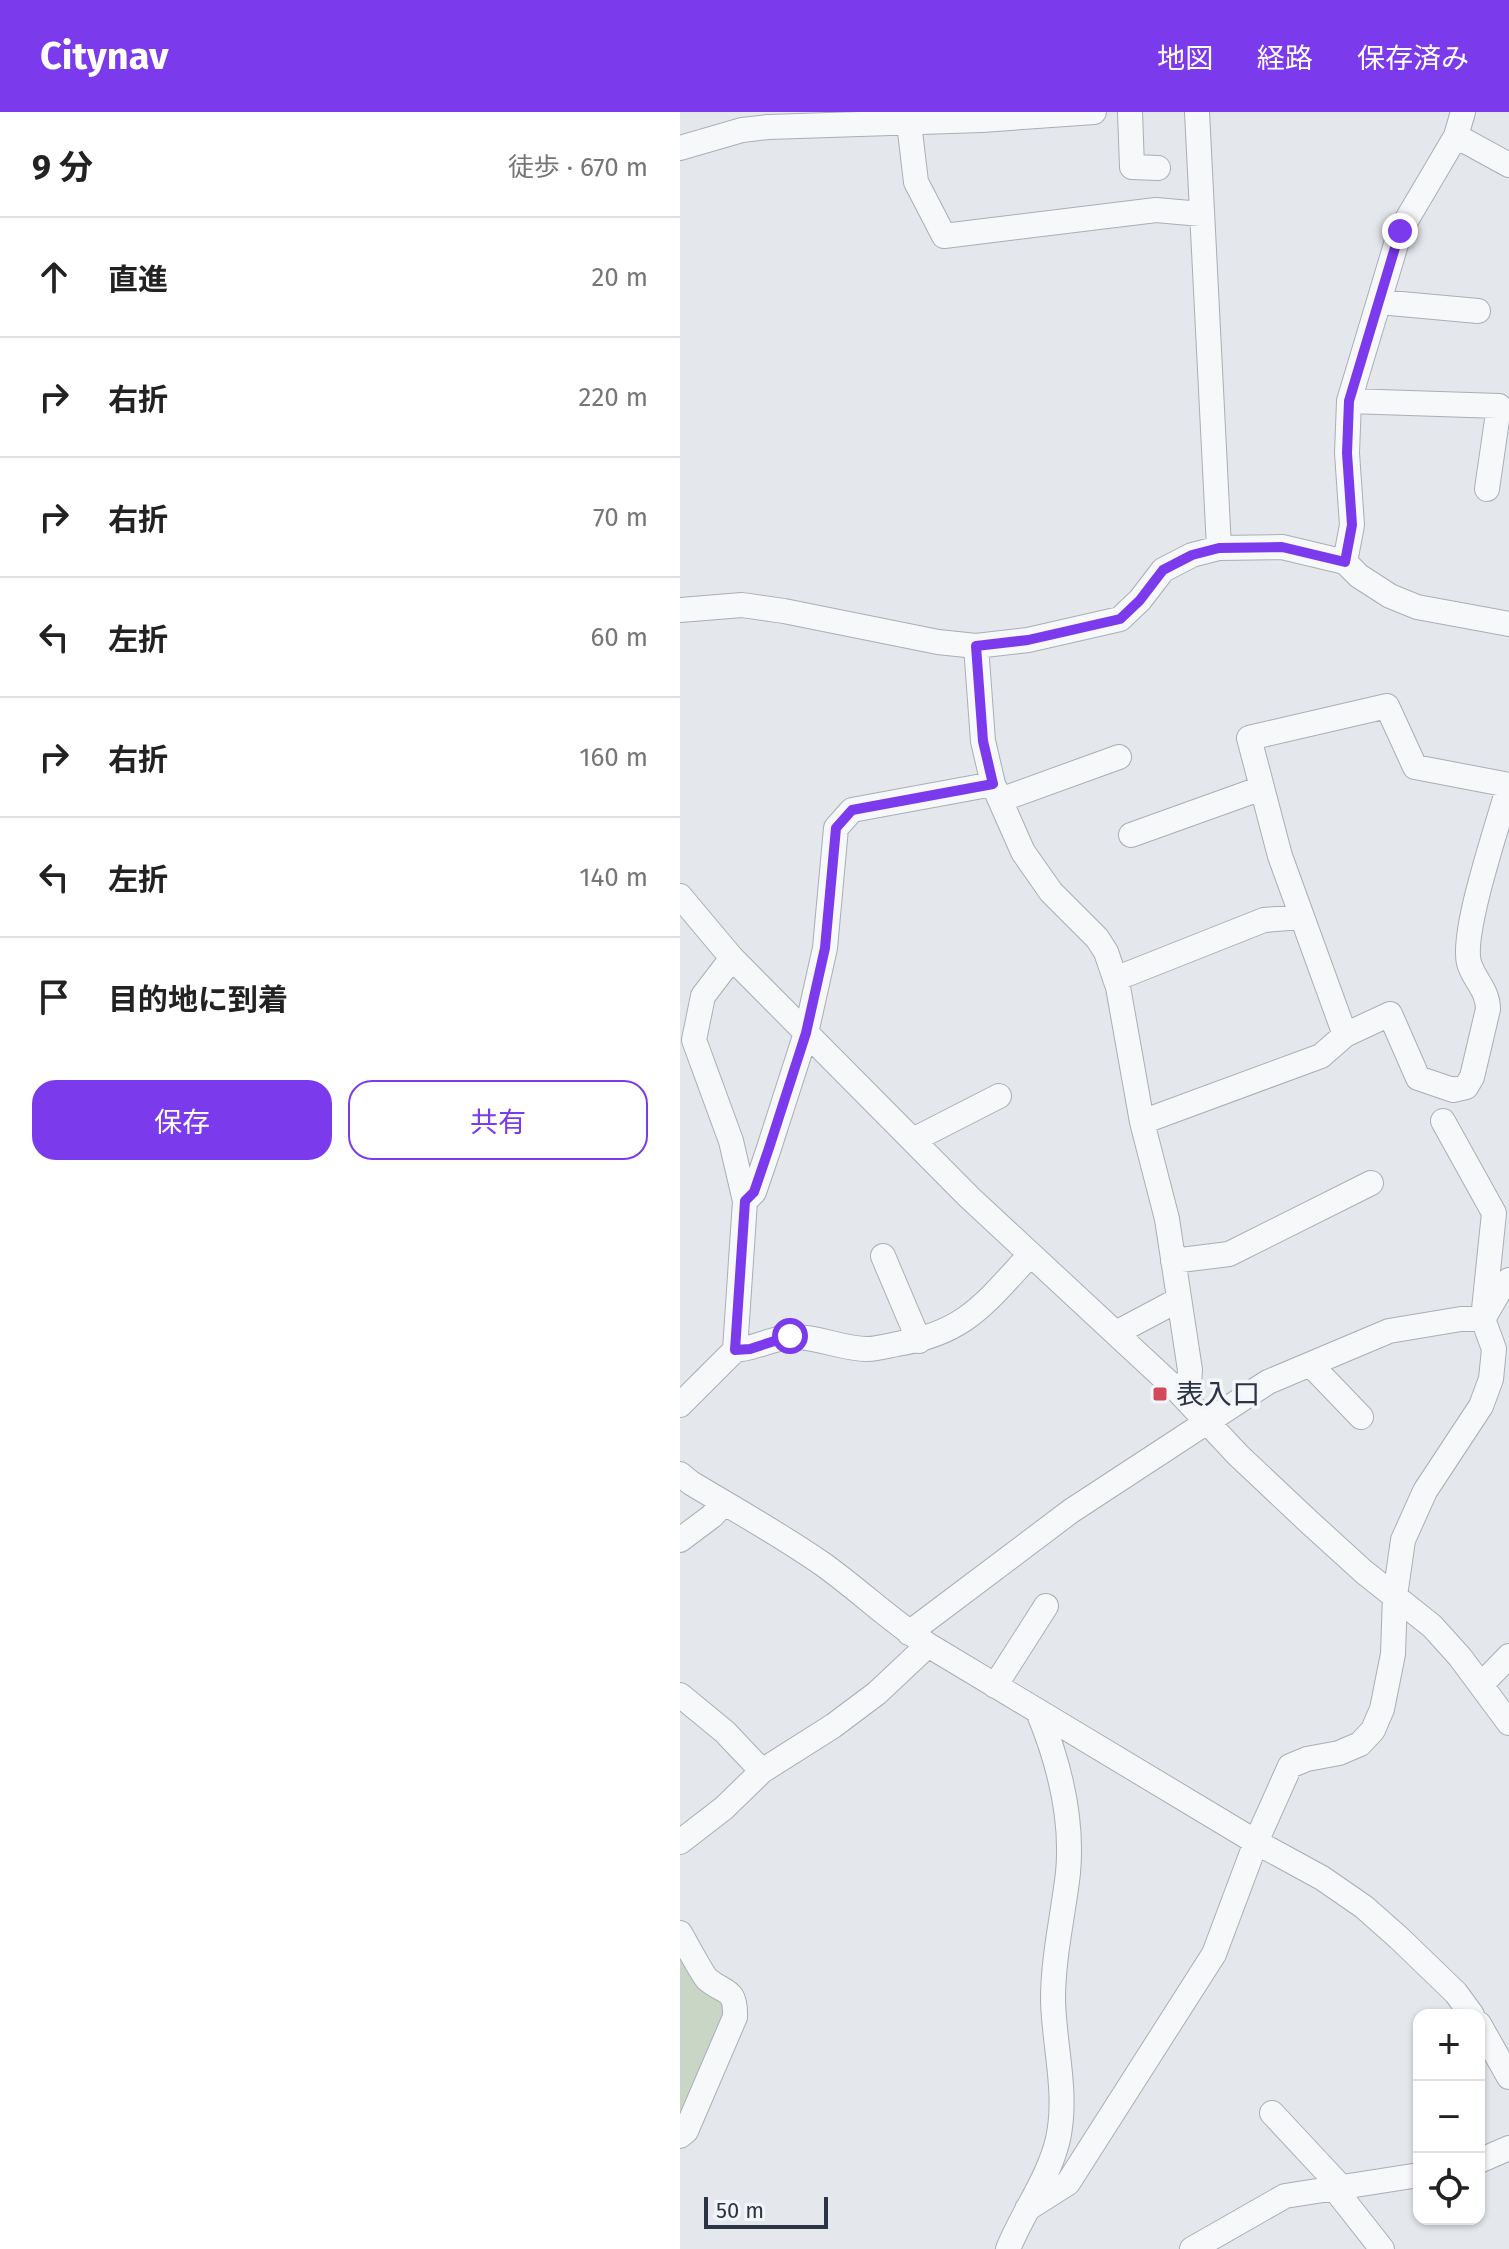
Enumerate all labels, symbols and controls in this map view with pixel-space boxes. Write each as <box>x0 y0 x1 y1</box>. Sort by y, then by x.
text: Citynav <box>40 33 168 79</box>
text: 地図 <box>1157 42 1213 75</box>
text: 経路 <box>1257 42 1313 75</box>
text: 保存済み <box>1357 42 1469 75</box>
text: 9 分 <box>32 147 93 188</box>
text: 徒歩 · 670 m <box>508 152 648 183</box>
route end <box>1382 213 1418 249</box>
icon: ahead <box>32 255 76 299</box>
text: 直進 <box>108 262 168 298</box>
text: 20 m <box>591 262 648 293</box>
icon: right <box>32 375 76 419</box>
text: 右折 <box>108 382 168 418</box>
text: 220 m <box>579 382 648 413</box>
icon: right <box>32 495 76 539</box>
text: 右折 <box>108 502 168 538</box>
text: 70 m <box>593 502 648 533</box>
icon: left <box>32 615 76 659</box>
text: 左折 <box>108 622 168 658</box>
text: 60 m <box>590 622 648 653</box>
icon: right <box>32 735 76 779</box>
text: 右折 <box>108 742 168 778</box>
text: 160 m <box>579 742 648 773</box>
icon: left <box>32 855 76 899</box>
text: 左折 <box>108 862 168 898</box>
text: 140 m <box>579 862 648 893</box>
icon: arrive <box>32 975 76 1019</box>
text: 目的地に到着 <box>108 982 288 1018</box>
button: 保存 <box>32 1080 332 1160</box>
button: 共有 <box>348 1080 648 1160</box>
route start <box>772 1318 808 1354</box>
place label: 表入口 <box>1176 1378 1260 1411</box>
marker: 表入口 <box>1151 1385 1169 1403</box>
map controls <box>1413 2009 1485 2225</box>
button: + <box>1413 2009 1485 2081</box>
button: − <box>1413 2081 1485 2153</box>
button: locate <box>1413 2153 1485 2225</box>
scale bar <box>704 2193 828 2229</box>
text: 50 m <box>716 2197 764 2224</box>

